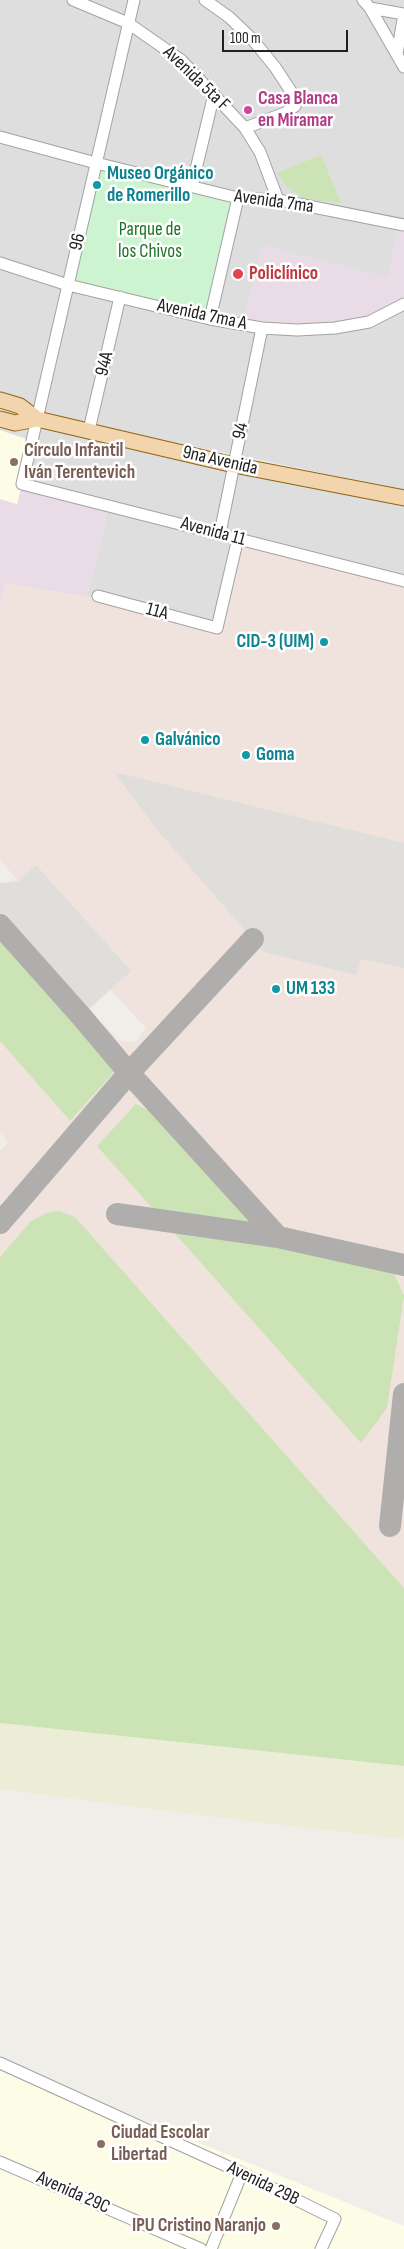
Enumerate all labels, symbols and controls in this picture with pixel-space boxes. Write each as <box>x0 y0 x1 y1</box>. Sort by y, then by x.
scale bar <box>224 20 350 52</box>
text: 100 m <box>230 29 261 48</box>
street label: Avenida 5ta F <box>158 42 234 116</box>
place label: Casa Blanca en Miramar <box>258 88 338 132</box>
marker: Casa Blanca en Miramar <box>242 104 254 116</box>
place label: Museo Orgánico de Romerillo <box>107 163 213 207</box>
marker: Museo Orgánico de Romerillo <box>91 179 103 191</box>
street label: Avenida 7ma <box>233 185 315 219</box>
park label: Parque de los Chivos <box>118 219 182 263</box>
street label: 96 <box>65 231 91 253</box>
place label: Policlínico <box>249 263 318 285</box>
marker: Policlínico <box>231 267 245 281</box>
street label: Avenida 7ma A <box>155 294 249 336</box>
street label: 94A <box>91 349 119 379</box>
street label: 94 <box>228 421 254 441</box>
place label: Círculo Infantil Iván Terentevich <box>24 440 135 484</box>
street label: 9na Avenida <box>180 441 260 481</box>
marker: Círculo Infantil Iván Terentevich <box>8 456 20 468</box>
street label: Avenida 11 <box>178 512 248 552</box>
street label: 11A <box>144 598 170 626</box>
place label: CID-3 (UIM) <box>236 631 314 653</box>
marker: CID-3 (UIM) <box>318 636 330 648</box>
place label: Galvánico <box>155 729 221 751</box>
marker: Galvánico <box>139 734 151 746</box>
place label: Goma <box>256 744 295 766</box>
marker: Goma <box>240 749 252 761</box>
place label: UM 133 <box>286 978 335 1000</box>
marker: UM 133 <box>270 983 282 995</box>
place label: Ciudad Escolar Libertad <box>111 2122 210 2166</box>
marker: Ciudad Escolar Libertad <box>95 2138 107 2150</box>
street label: Avenida 29B <box>223 2157 303 2211</box>
street label: Avenida 29C <box>33 2167 113 2219</box>
place label: IPU Cristino Naranjo <box>132 2215 266 2237</box>
marker: IPU Cristino Naranjo <box>270 2220 282 2232</box>

